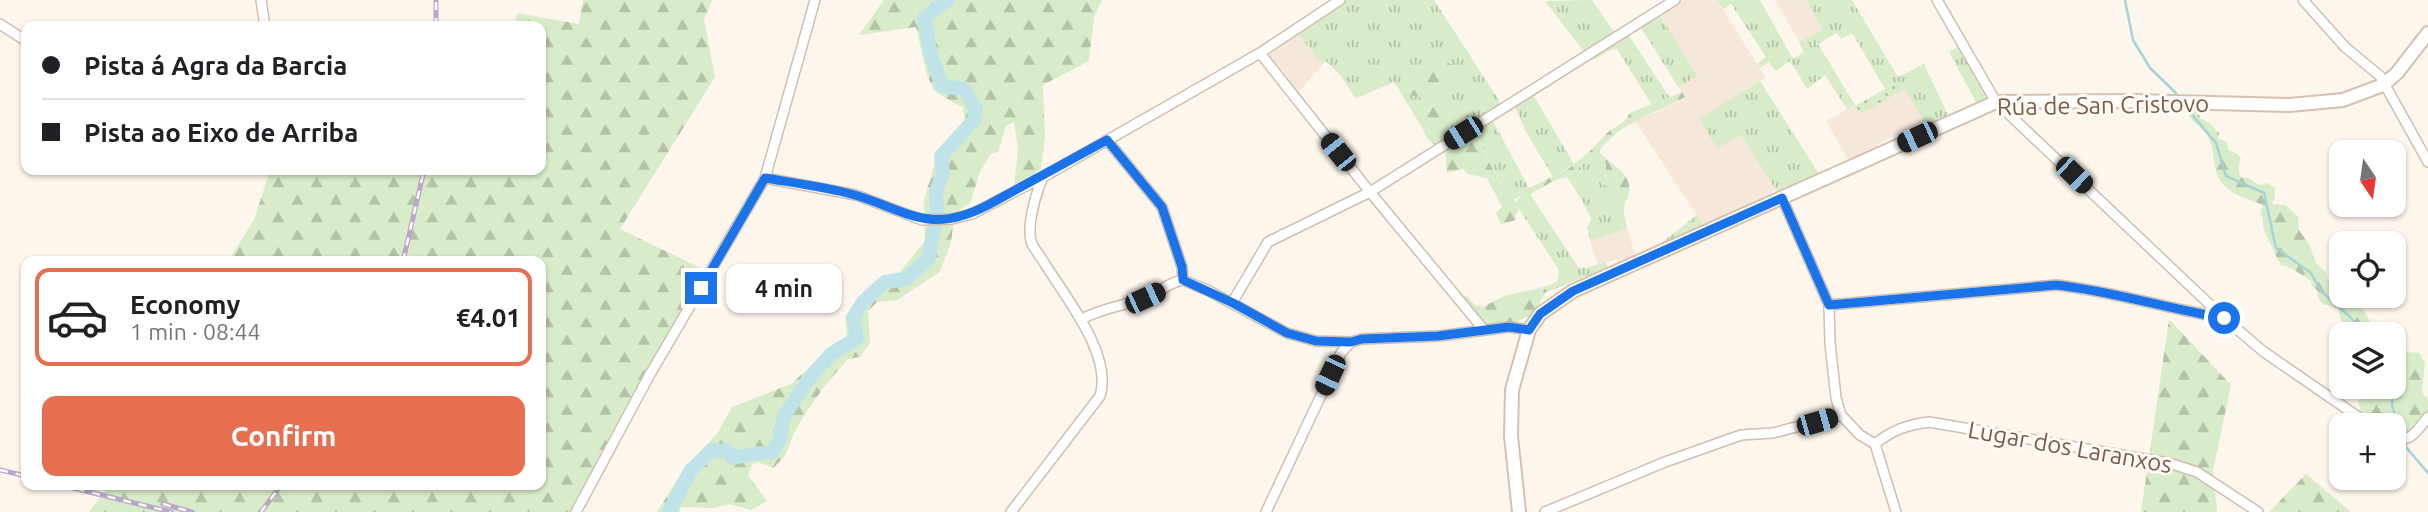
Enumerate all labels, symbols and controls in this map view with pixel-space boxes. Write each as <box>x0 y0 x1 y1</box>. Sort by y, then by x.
text: Pista á Agra da Barcia <box>84 51 347 80</box>
street label: Rúa de San Cristovo <box>1997 90 2209 120</box>
car <box>1440 113 1487 153</box>
text: Pista ao Eixo de Arriba <box>84 118 358 147</box>
car <box>1894 119 1941 155</box>
car <box>1317 129 1360 175</box>
north arrow <box>2329 140 2406 217</box>
map controls <box>2329 140 2406 490</box>
car <box>2052 153 2097 197</box>
button: locate <box>2329 231 2406 308</box>
callout: 4 min <box>726 264 841 312</box>
route end <box>685 272 717 304</box>
text: 4 min <box>755 276 813 301</box>
car <box>1122 280 1169 316</box>
icon: car <box>46 286 109 349</box>
text: Economy <box>130 290 240 319</box>
route start <box>2208 302 2240 334</box>
text: €4.01 <box>456 303 521 332</box>
text: 1 min · 08:44 <box>130 319 261 344</box>
button: layers <box>2329 322 2406 399</box>
car <box>1312 352 1349 398</box>
button: Confirm <box>42 396 525 476</box>
car <box>1794 406 1841 438</box>
button: + <box>2329 413 2406 490</box>
street label: Lugar dos Laranxos <box>1966 416 2174 478</box>

